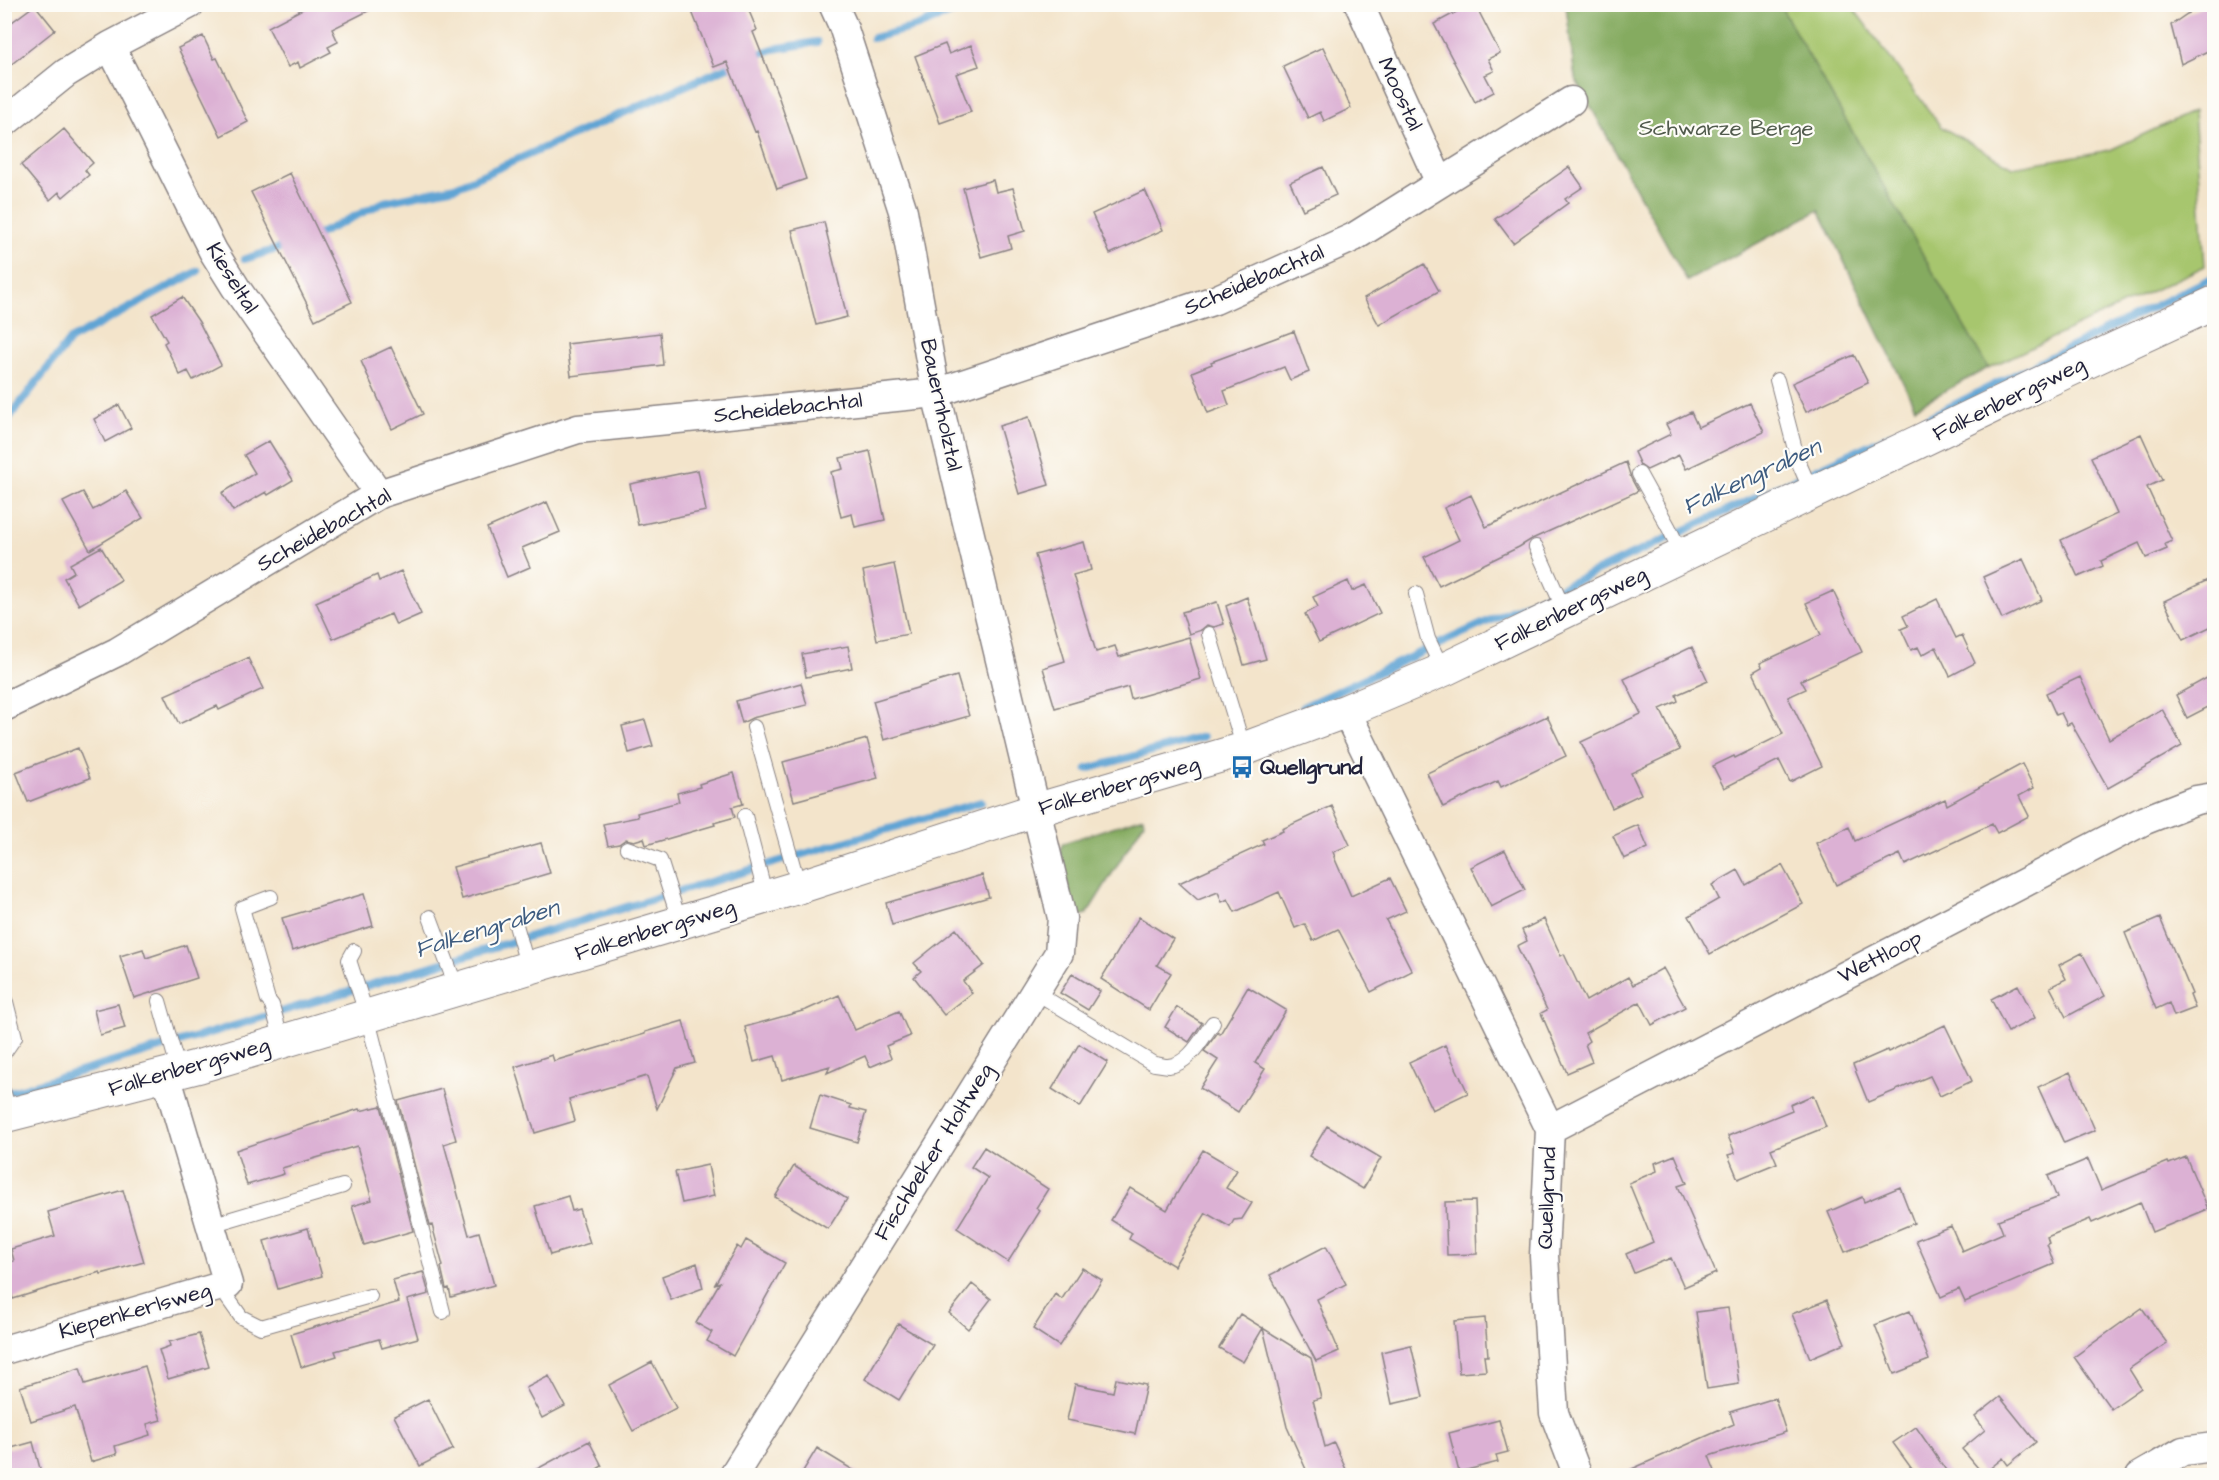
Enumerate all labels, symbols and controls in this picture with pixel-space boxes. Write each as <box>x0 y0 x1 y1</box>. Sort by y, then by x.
street label: Moostal <box>1370 52 1430 136</box>
park label: Schwarze Berge <box>1639 113 1813 145</box>
street label: Kieseltal <box>198 236 266 320</box>
street label: Scheidebachtal <box>1179 237 1329 323</box>
street label: Bauernholztal <box>912 336 970 474</box>
street label: Falkenbergsweg <box>1928 349 2091 450</box>
street label: Scheidebachtal <box>712 385 864 431</box>
water label: Falkengraben <box>1677 429 1829 525</box>
street label: Scheidebachtal <box>251 480 397 580</box>
street label: Falkenbergsweg <box>1490 559 1653 660</box>
street label: Falkenbergsweg <box>1035 748 1203 825</box>
place label: Quellgrund <box>1260 752 1363 784</box>
bus stop icon: Quellgrund <box>1229 754 1255 780</box>
water label: Falkengraben <box>411 890 565 968</box>
street label: Falkenbergsweg <box>571 891 739 970</box>
street label: Wettloop <box>1832 923 1928 991</box>
street label: Falkenbergsweg <box>105 1029 273 1106</box>
street label: Fischbeker Holtweg <box>867 1057 1002 1247</box>
street label: Quellgrund <box>1530 1146 1565 1250</box>
street label: Kiepenkerlsweg <box>55 1274 215 1348</box>

